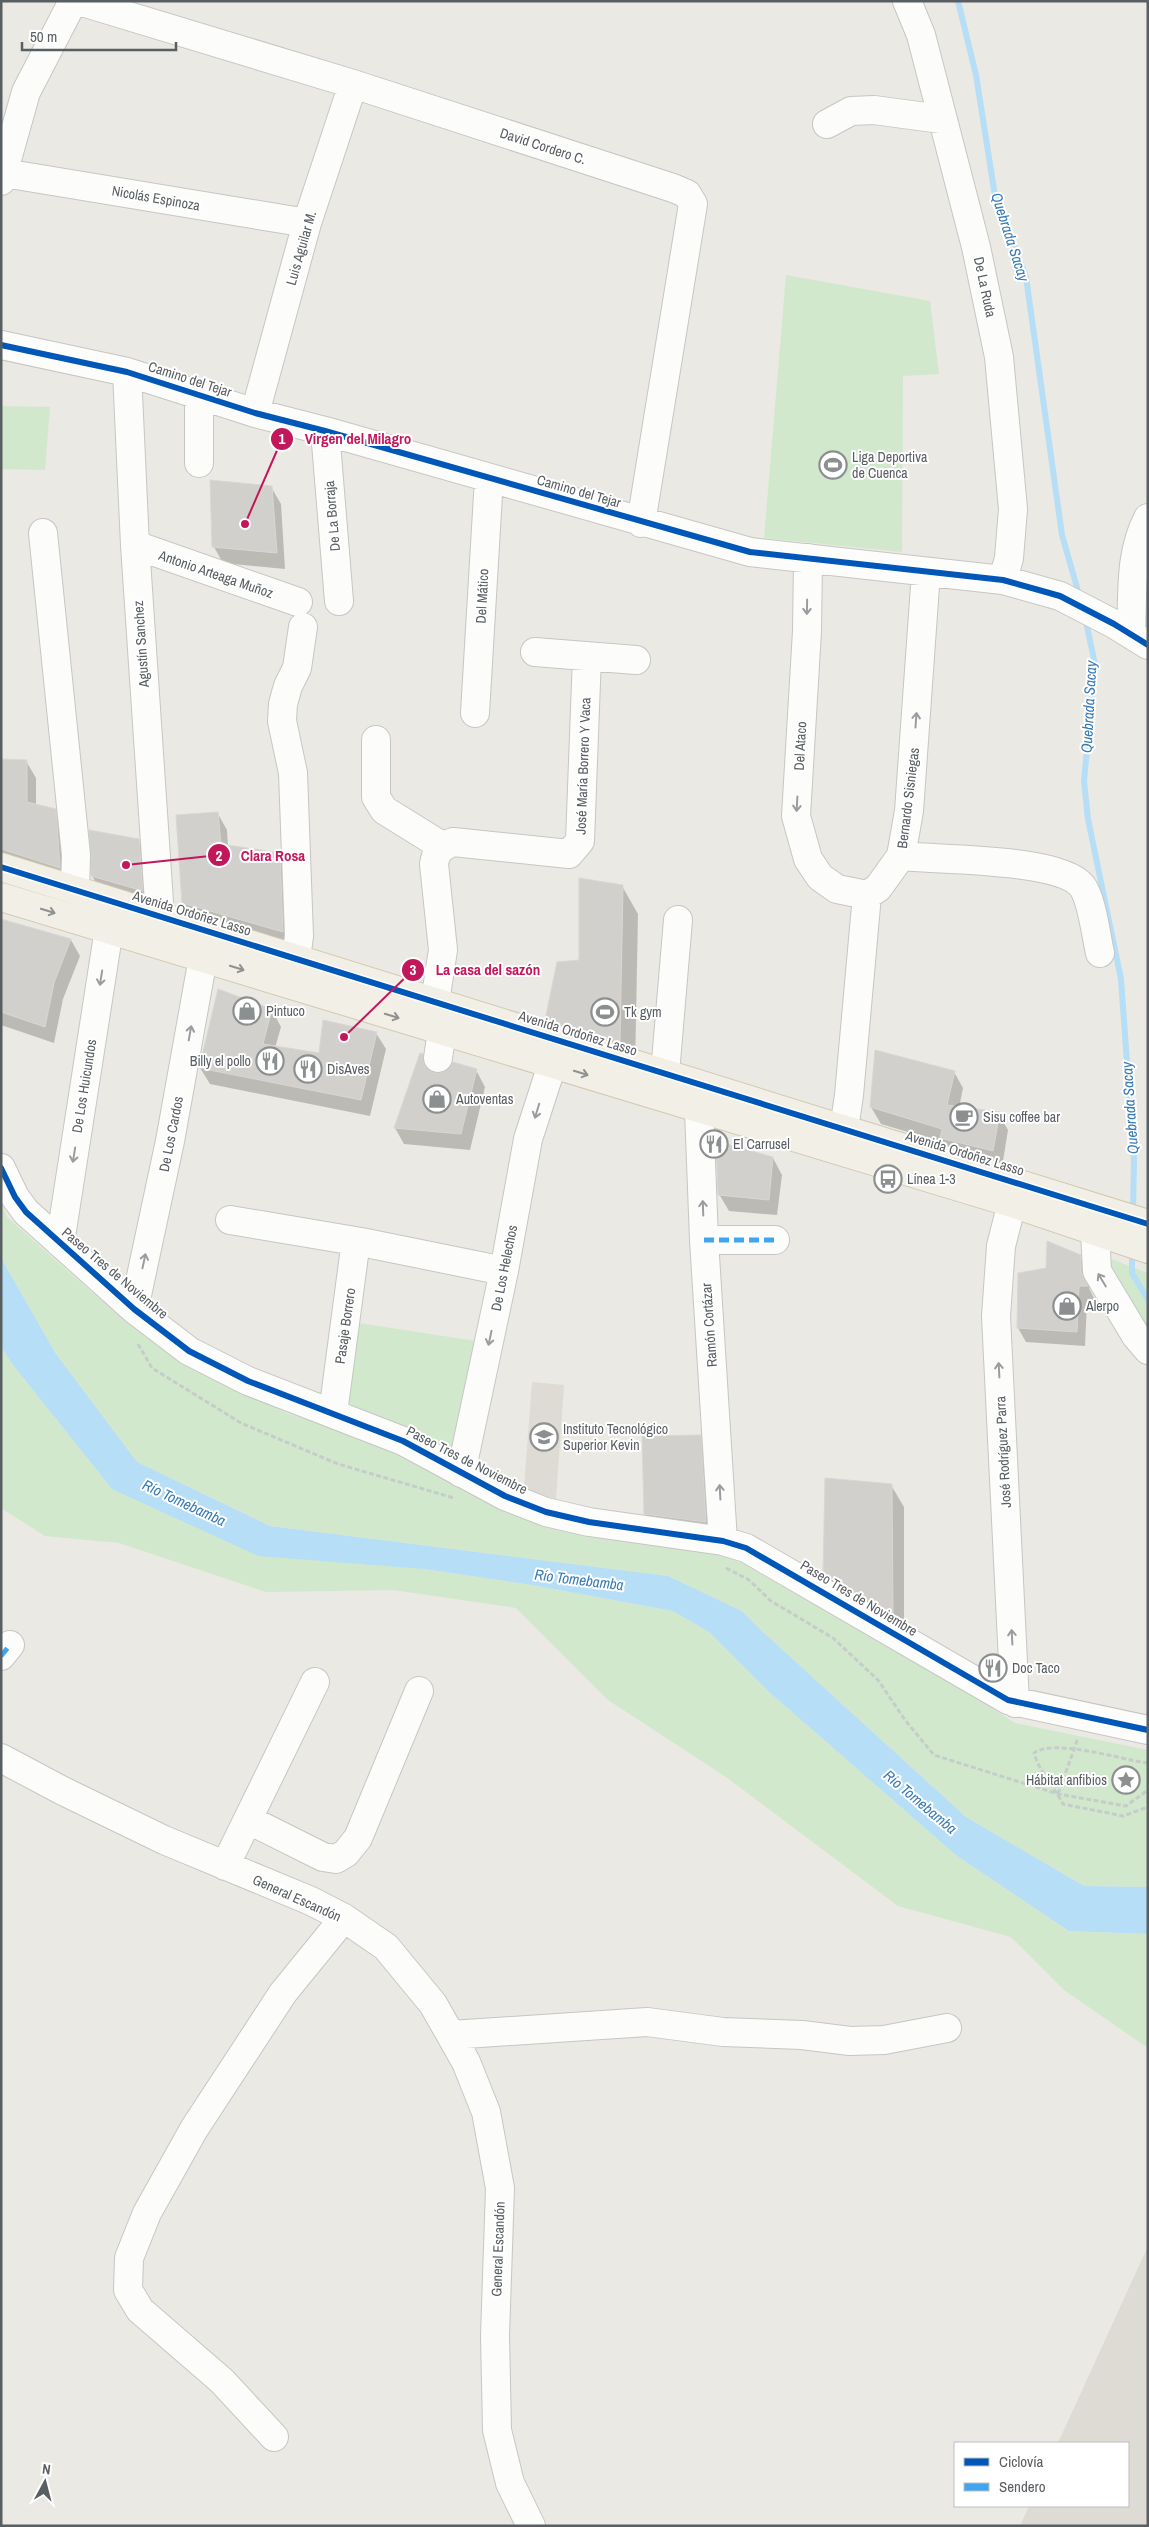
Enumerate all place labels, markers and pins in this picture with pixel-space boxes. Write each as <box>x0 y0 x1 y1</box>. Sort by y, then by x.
callout: Virgen del Milagro <box>269 424 421 454</box>
place label: Liga Deportiva de Cuenca <box>852 448 928 482</box>
sports icon: Liga Deportiva de Cuenca <box>818 450 848 480</box>
callout: Clara Rosa <box>206 840 315 870</box>
callout: La casa del sazón <box>401 955 550 985</box>
shop icon: Pintuco <box>232 996 262 1026</box>
sports icon: Tk gym <box>590 997 620 1027</box>
place label: Pintuco <box>266 1002 305 1020</box>
place label: Tk gym <box>624 1003 662 1021</box>
restaurant icon: Billy el pollo <box>255 1046 285 1076</box>
place label: Billy el pollo <box>190 1052 251 1070</box>
restaurant icon: DisAves <box>293 1054 323 1084</box>
place label: DisAves <box>327 1060 370 1078</box>
shop icon: Autoventas <box>422 1084 452 1114</box>
place label: Autoventas <box>455 1090 514 1108</box>
cafe icon: Sisu coffee bar <box>949 1102 979 1132</box>
place label: Sisu coffee bar <box>983 1108 1060 1126</box>
restaurant icon: El Carrusel <box>699 1129 729 1159</box>
place label: El Carrusel <box>733 1135 790 1153</box>
bus stop icon: Línea 1-3 <box>873 1164 903 1194</box>
place label: Línea 1-3 <box>907 1170 956 1188</box>
shop icon: Alerpo <box>1052 1291 1082 1321</box>
place label: Alerpo <box>1085 1297 1119 1315</box>
place label: Instituto Tecnológico Superior Kevin <box>563 1420 668 1454</box>
school or university icon: Instituto Tecnológico Superior Kevin <box>529 1422 559 1452</box>
restaurant icon: Doc Taco <box>978 1653 1008 1683</box>
place label: Doc Taco <box>1012 1659 1060 1677</box>
place icon: Hábitat anfibios <box>1111 1765 1141 1795</box>
place label: Hábitat anfibios <box>1026 1771 1107 1789</box>

